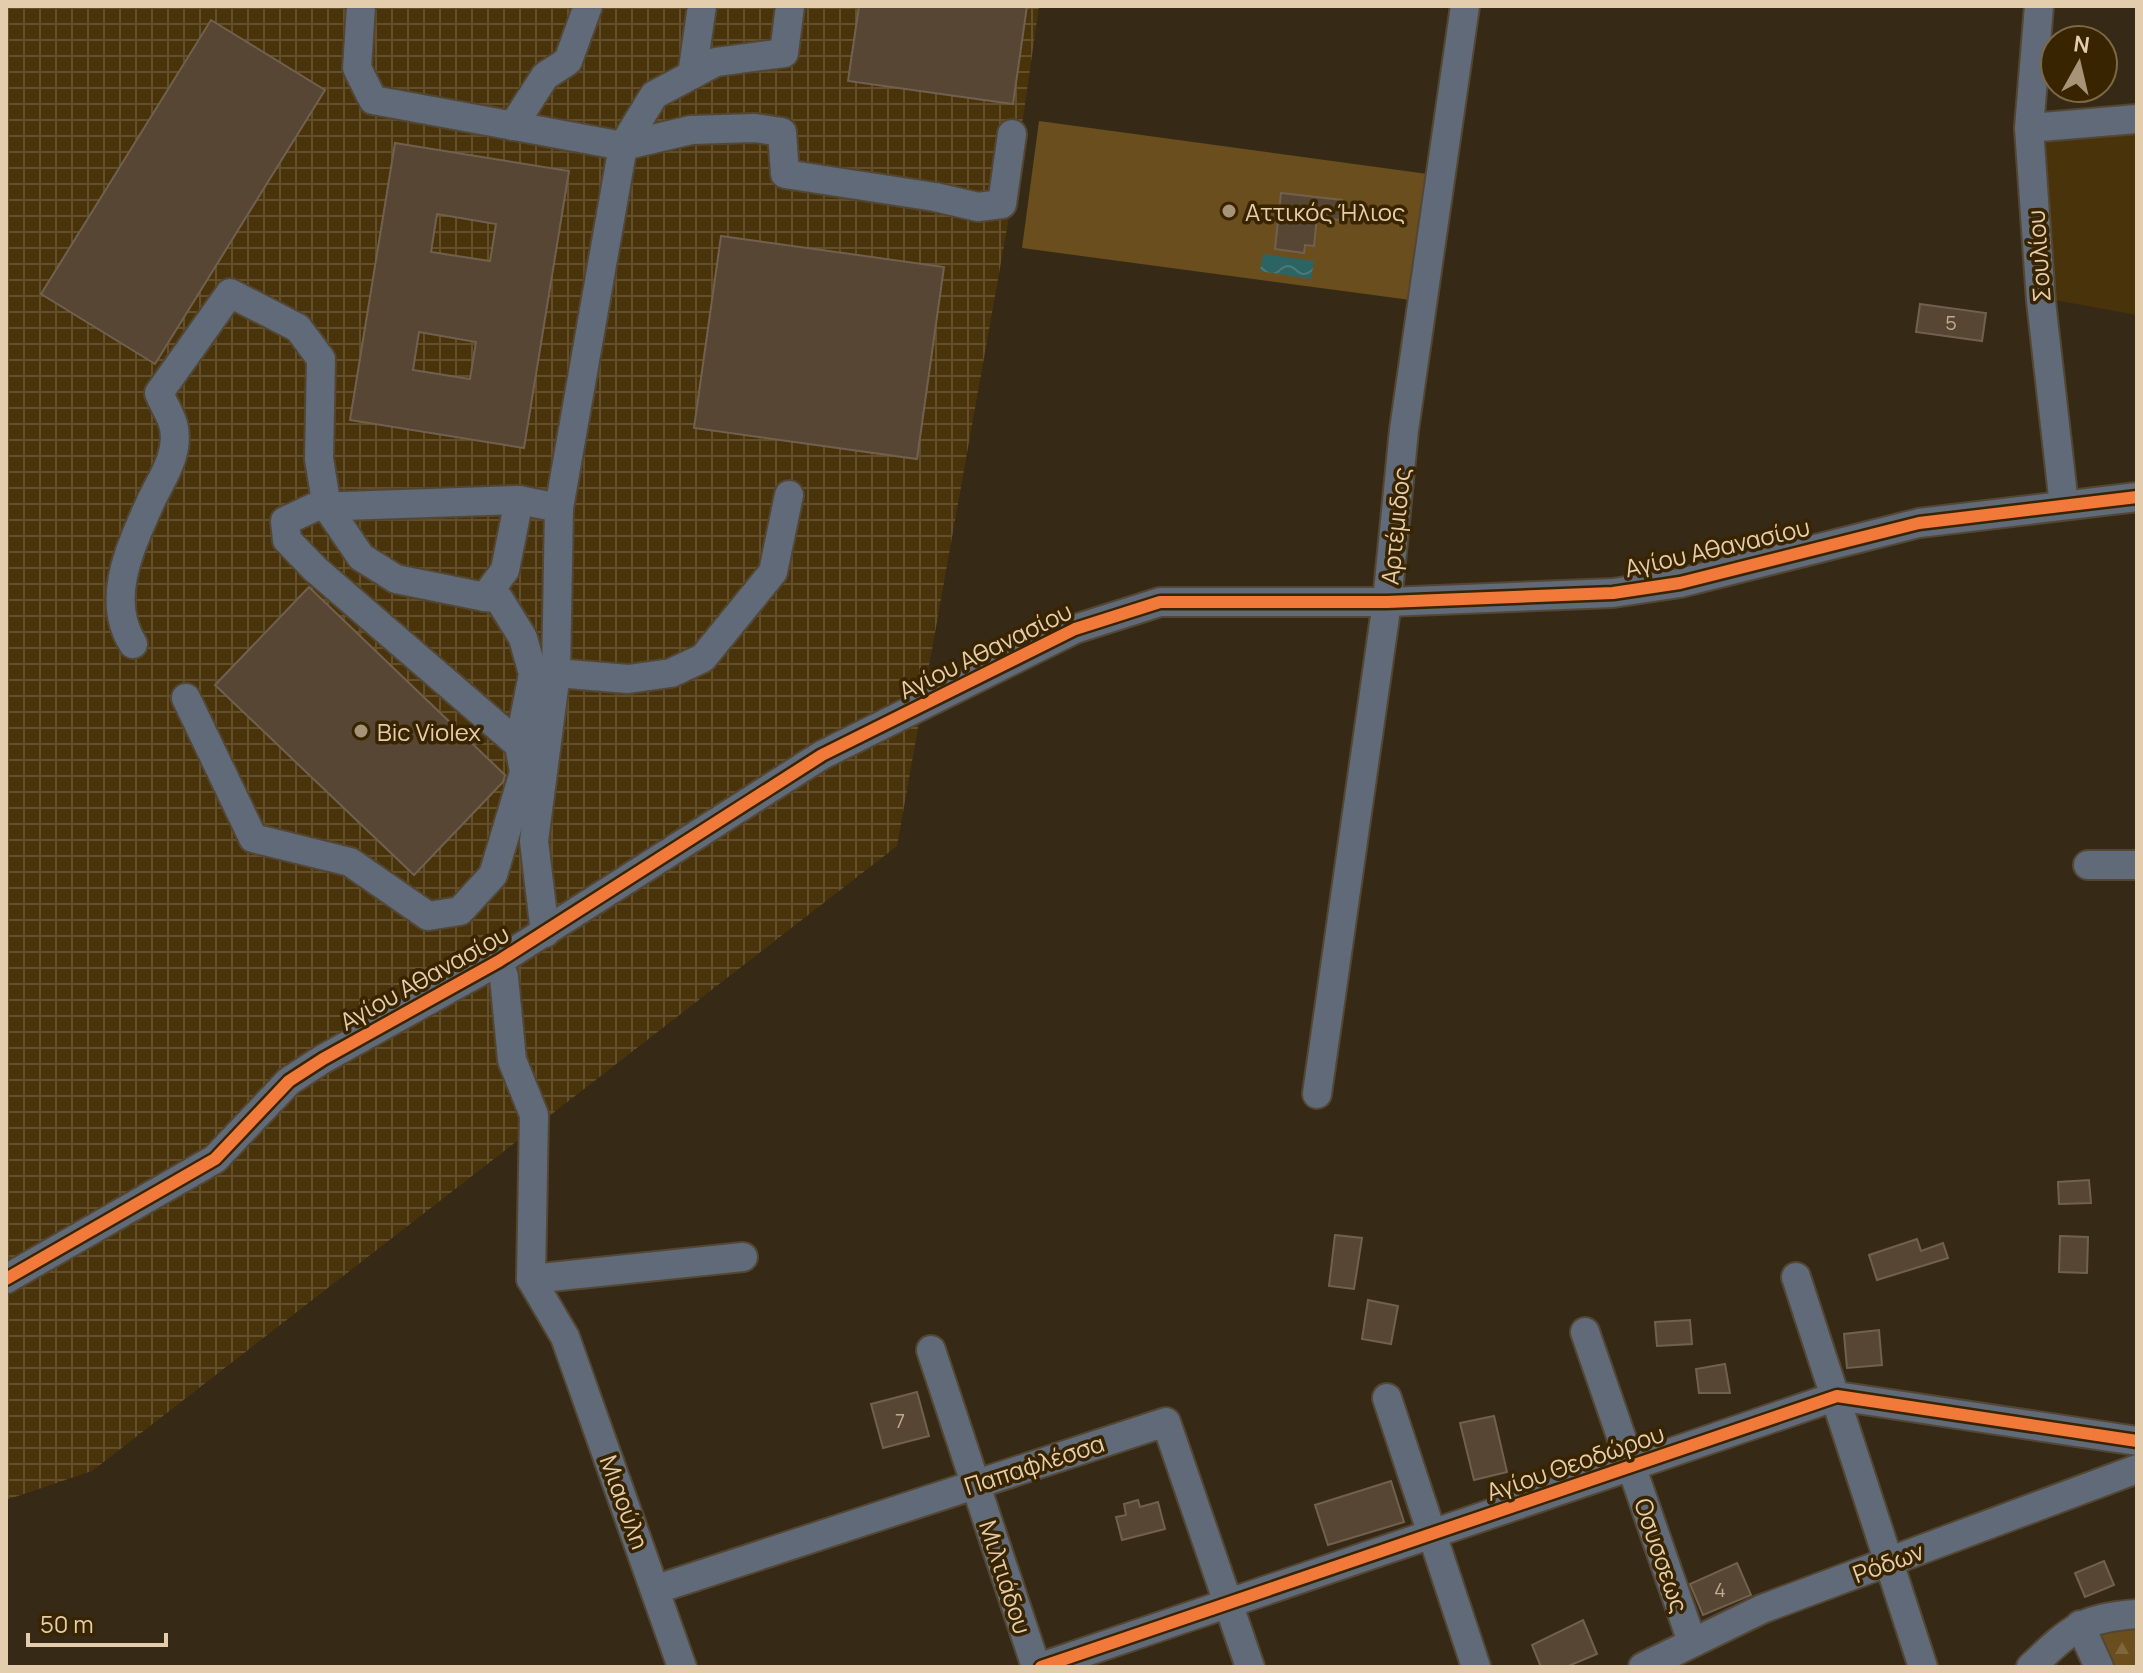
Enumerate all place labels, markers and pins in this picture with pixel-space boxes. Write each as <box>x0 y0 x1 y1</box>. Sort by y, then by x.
place label: Αττικός Ήλιος <box>1245 195 1405 228</box>
marker: Αττικός Ήλιος <box>1220 202 1238 220</box>
place label: Bic Violex <box>377 715 481 748</box>
marker: Bic Violex <box>352 722 370 740</box>

